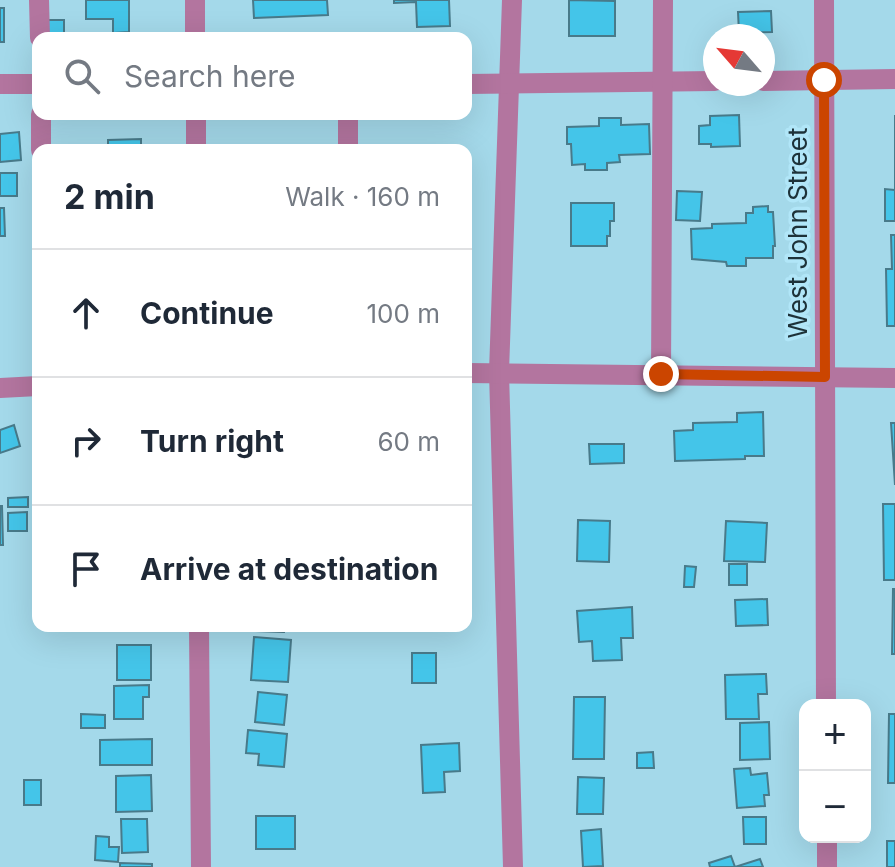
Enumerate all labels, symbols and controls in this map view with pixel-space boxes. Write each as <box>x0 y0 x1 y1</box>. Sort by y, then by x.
north arrow <box>703 24 775 96</box>
search box <box>32 32 472 120</box>
icon: search <box>60 54 104 98</box>
text: Search here <box>124 58 296 94</box>
route start <box>806 62 842 98</box>
street label: West John Street <box>782 128 813 338</box>
text: 2 min <box>64 176 155 217</box>
text: Walk · 160 m <box>285 181 440 212</box>
icon: ahead <box>64 291 108 335</box>
text: Continue <box>140 295 274 331</box>
text: 100 m <box>367 298 440 329</box>
route end <box>643 356 679 392</box>
icon: right <box>64 419 108 463</box>
text: Turn right <box>140 423 284 459</box>
text: 60 m <box>377 426 440 457</box>
icon: arrive <box>64 547 108 591</box>
text: Arrive at destination <box>140 551 438 587</box>
map controls <box>799 699 871 843</box>
button: + <box>799 699 871 771</box>
button: − <box>799 771 871 843</box>

